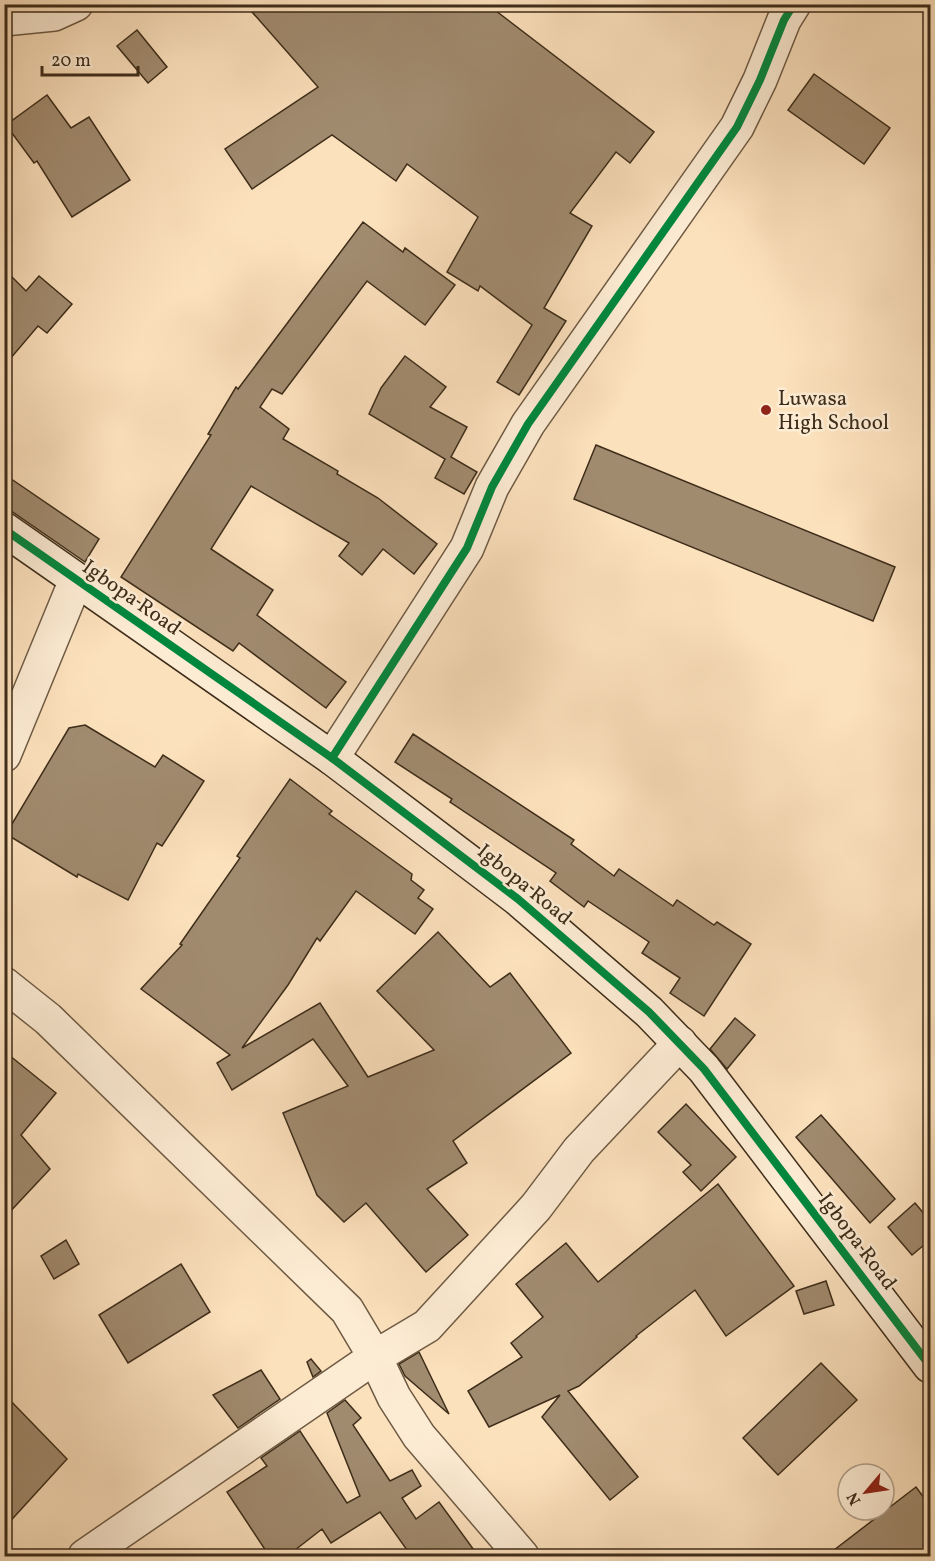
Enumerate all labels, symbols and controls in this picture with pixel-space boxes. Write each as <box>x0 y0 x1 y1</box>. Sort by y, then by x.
scale bar <box>42 39 138 77</box>
text: 20 m <box>51 49 91 74</box>
place label: Luwasa High School <box>778 385 889 438</box>
marker: Luwasa High School <box>759 403 773 417</box>
street label: Igbopa Road <box>76 553 187 643</box>
street label: Igbopa Road <box>470 838 578 933</box>
street label: Igbopa Road <box>811 1187 903 1297</box>
north arrow <box>836 1462 896 1522</box>
text: N <box>842 1488 867 1509</box>

